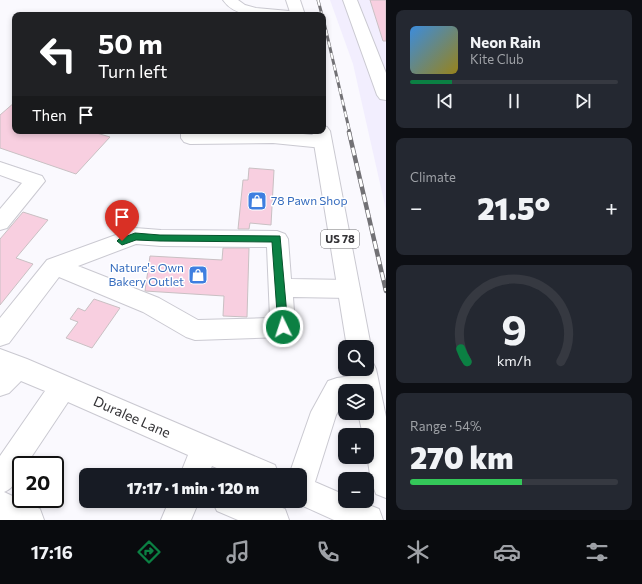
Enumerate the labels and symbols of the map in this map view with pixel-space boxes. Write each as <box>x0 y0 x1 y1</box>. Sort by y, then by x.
shop icon: 78 Pawn Shop <box>246 190 268 212</box>
place label: 78 Pawn Shop <box>271 193 348 207</box>
pin <box>105 200 139 241</box>
road number: US 78 <box>321 230 359 248</box>
place label: Nature's Own Bakery Outlet <box>108 260 184 288</box>
shop icon: Nature's Own Bakery Outlet <box>187 264 209 286</box>
position arrow <box>262 306 304 348</box>
street label: Duralee Lane <box>91 392 173 441</box>
speed limit sign: 20 <box>12 456 64 508</box>

